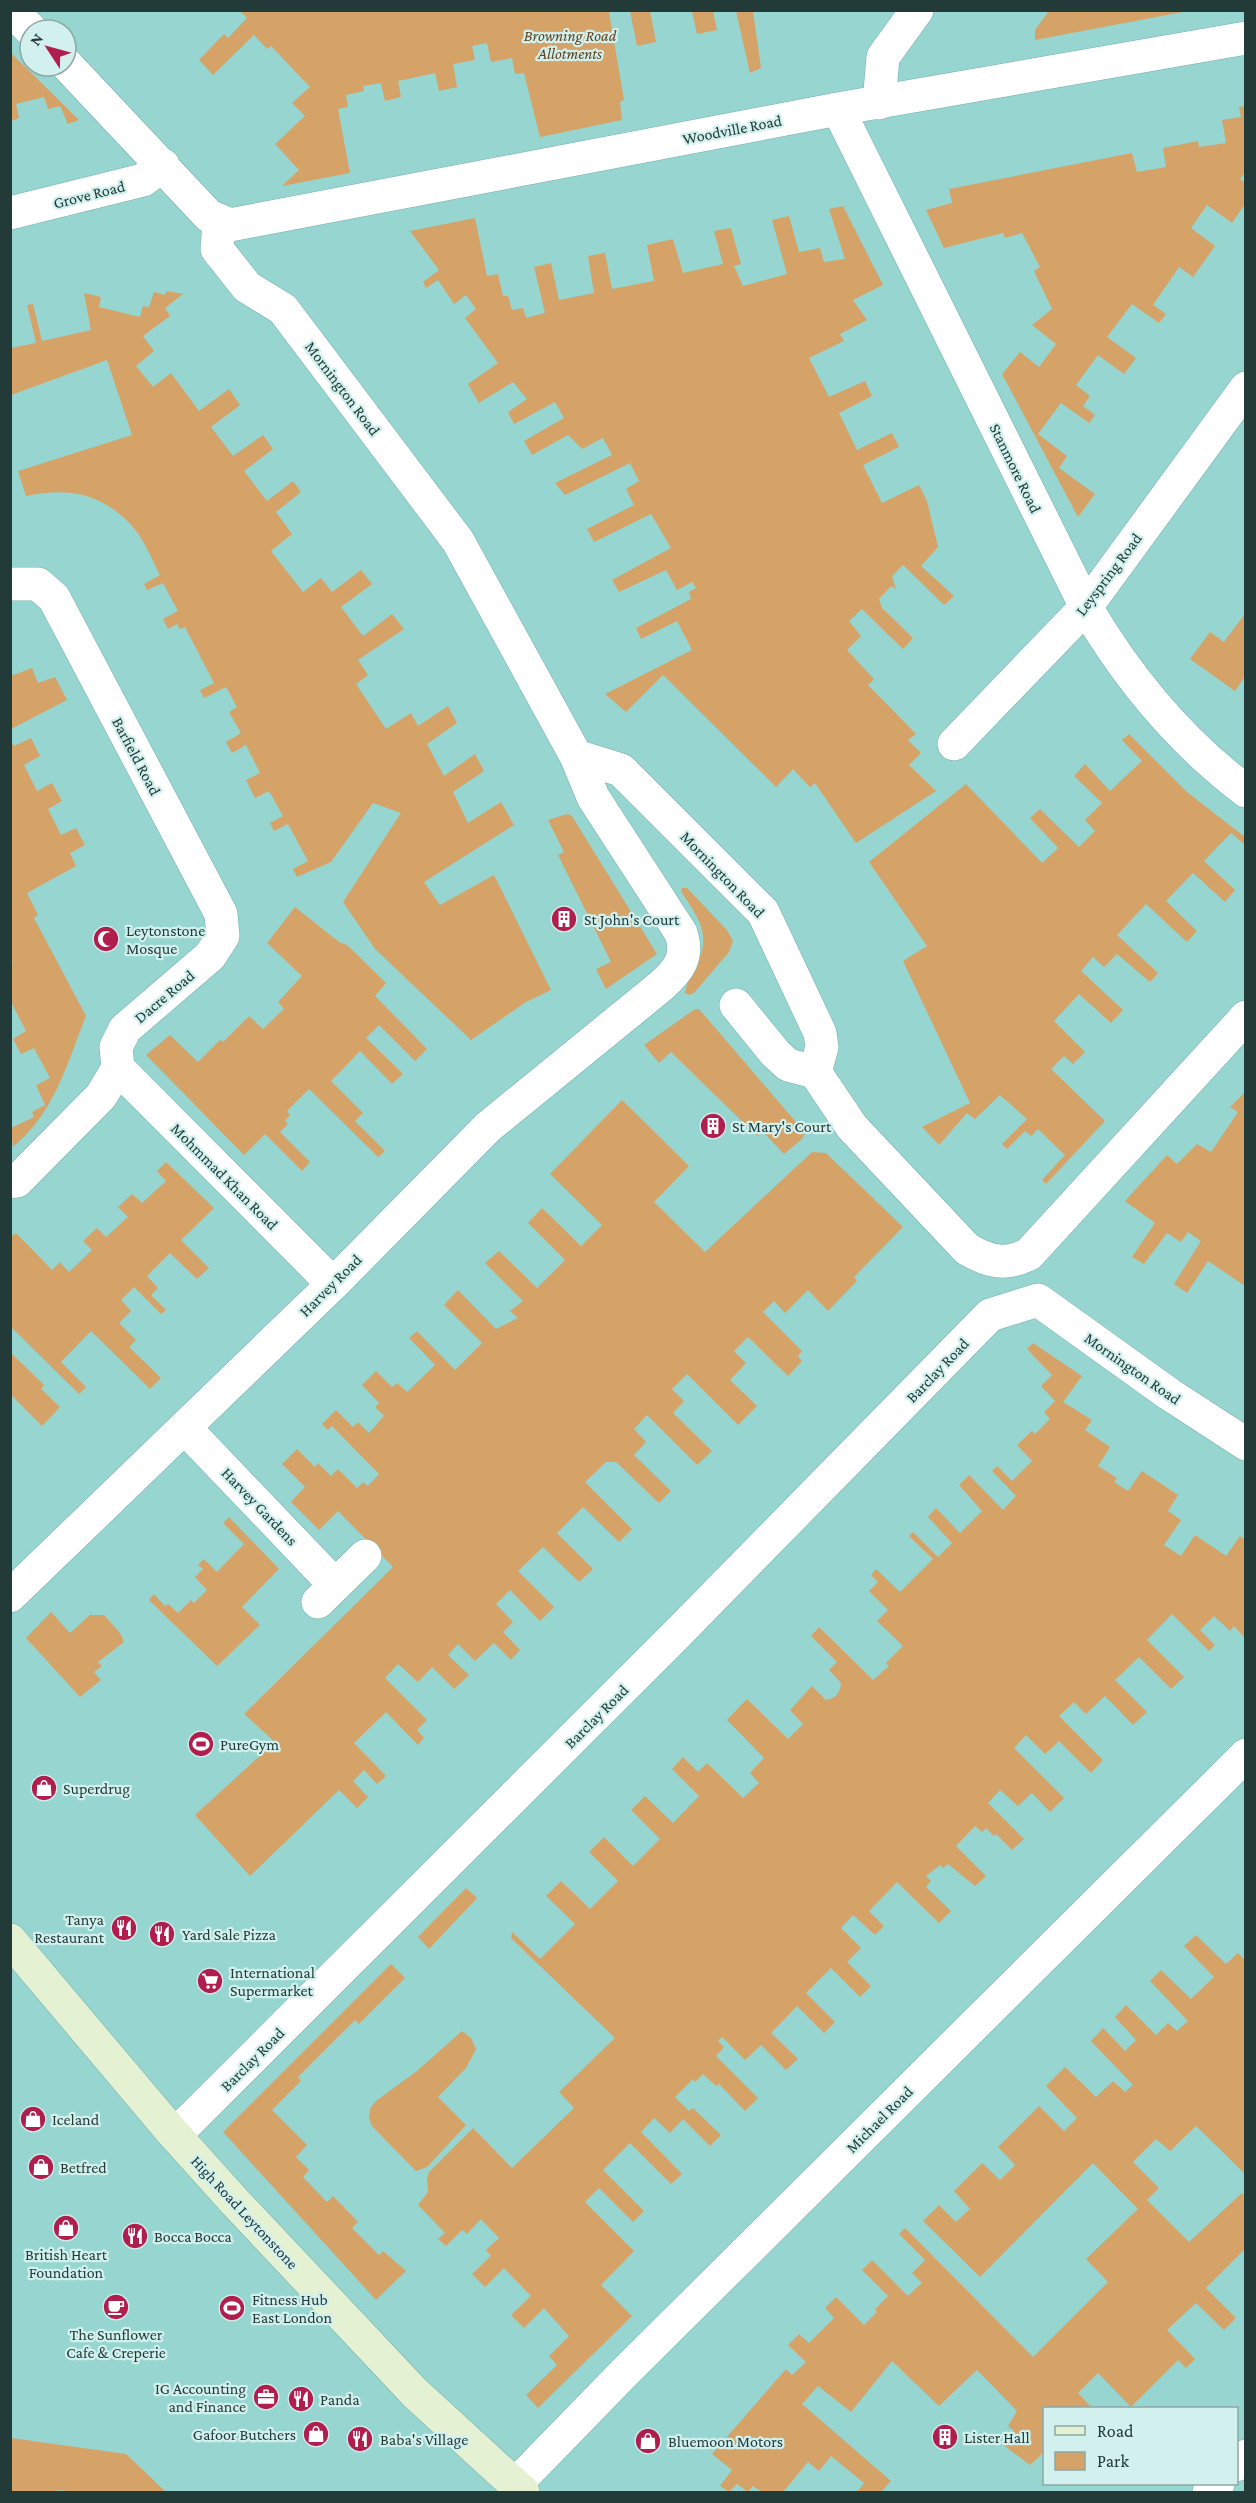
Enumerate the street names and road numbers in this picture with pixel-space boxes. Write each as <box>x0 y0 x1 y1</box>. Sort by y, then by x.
street label: Woodville Road <box>681 111 784 147</box>
street label: Grove Road <box>52 177 127 212</box>
street label: Mornington Road <box>301 338 384 440</box>
street label: Stanmore Road <box>987 421 1045 516</box>
street label: Leyspring Road <box>1072 529 1146 619</box>
street label: Barfield Road <box>109 715 164 798</box>
street label: Mornington Road <box>676 828 768 922</box>
street label: Dacre Road <box>131 966 198 1026</box>
street label: Mohmmad Khan Road <box>168 1120 282 1234</box>
street label: Harvey Road <box>296 1250 366 1321</box>
street label: Mornington Road <box>1081 1329 1184 1409</box>
street label: Barclay Road <box>903 1334 973 1407</box>
street label: Harvey Gardens <box>218 1464 301 1549</box>
street label: Barclay Road <box>561 1681 633 1752</box>
street label: Barclay Road <box>217 2024 289 2095</box>
street label: Michael Road <box>843 2082 916 2156</box>
street label: High Road Leytonstone <box>187 2152 302 2273</box>

